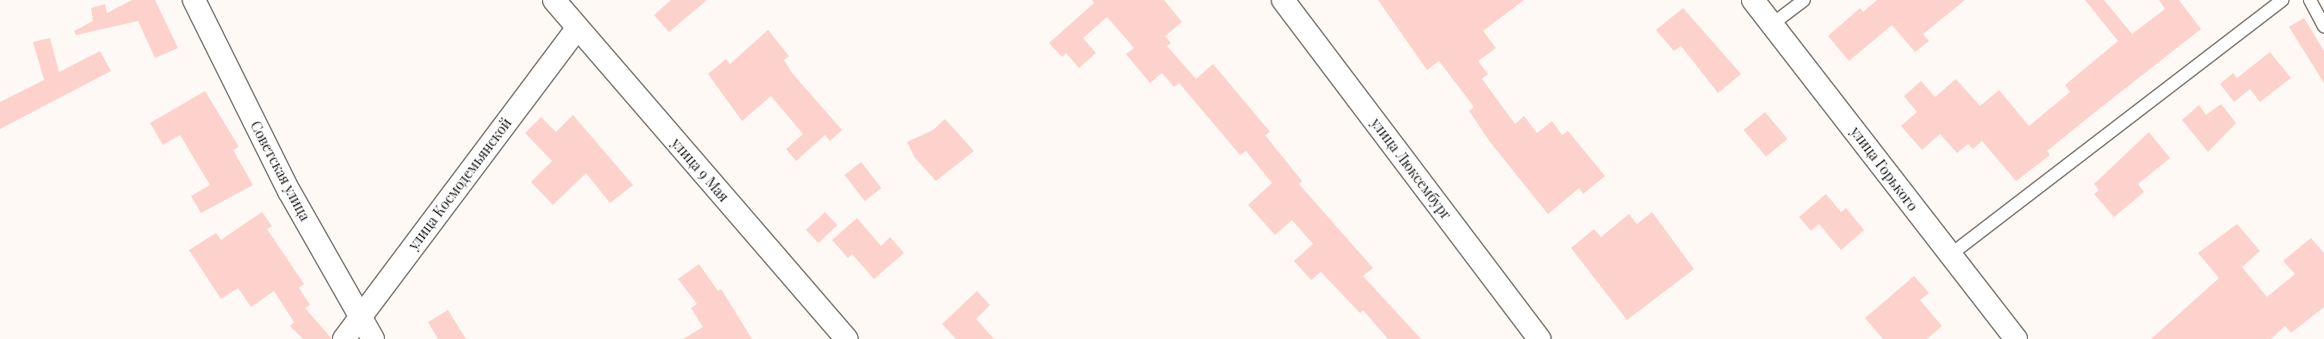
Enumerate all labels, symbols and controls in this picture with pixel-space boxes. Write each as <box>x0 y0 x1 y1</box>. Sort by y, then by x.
street label: улица Космодемьянской <box>405 115 515 253</box>
street label: улица Люксембург <box>1367 115 1455 223</box>
street label: Советская улица <box>247 118 313 224</box>
street label: улица Горького <box>1847 124 1921 214</box>
street label: улица 9 Мая <box>668 135 732 205</box>

